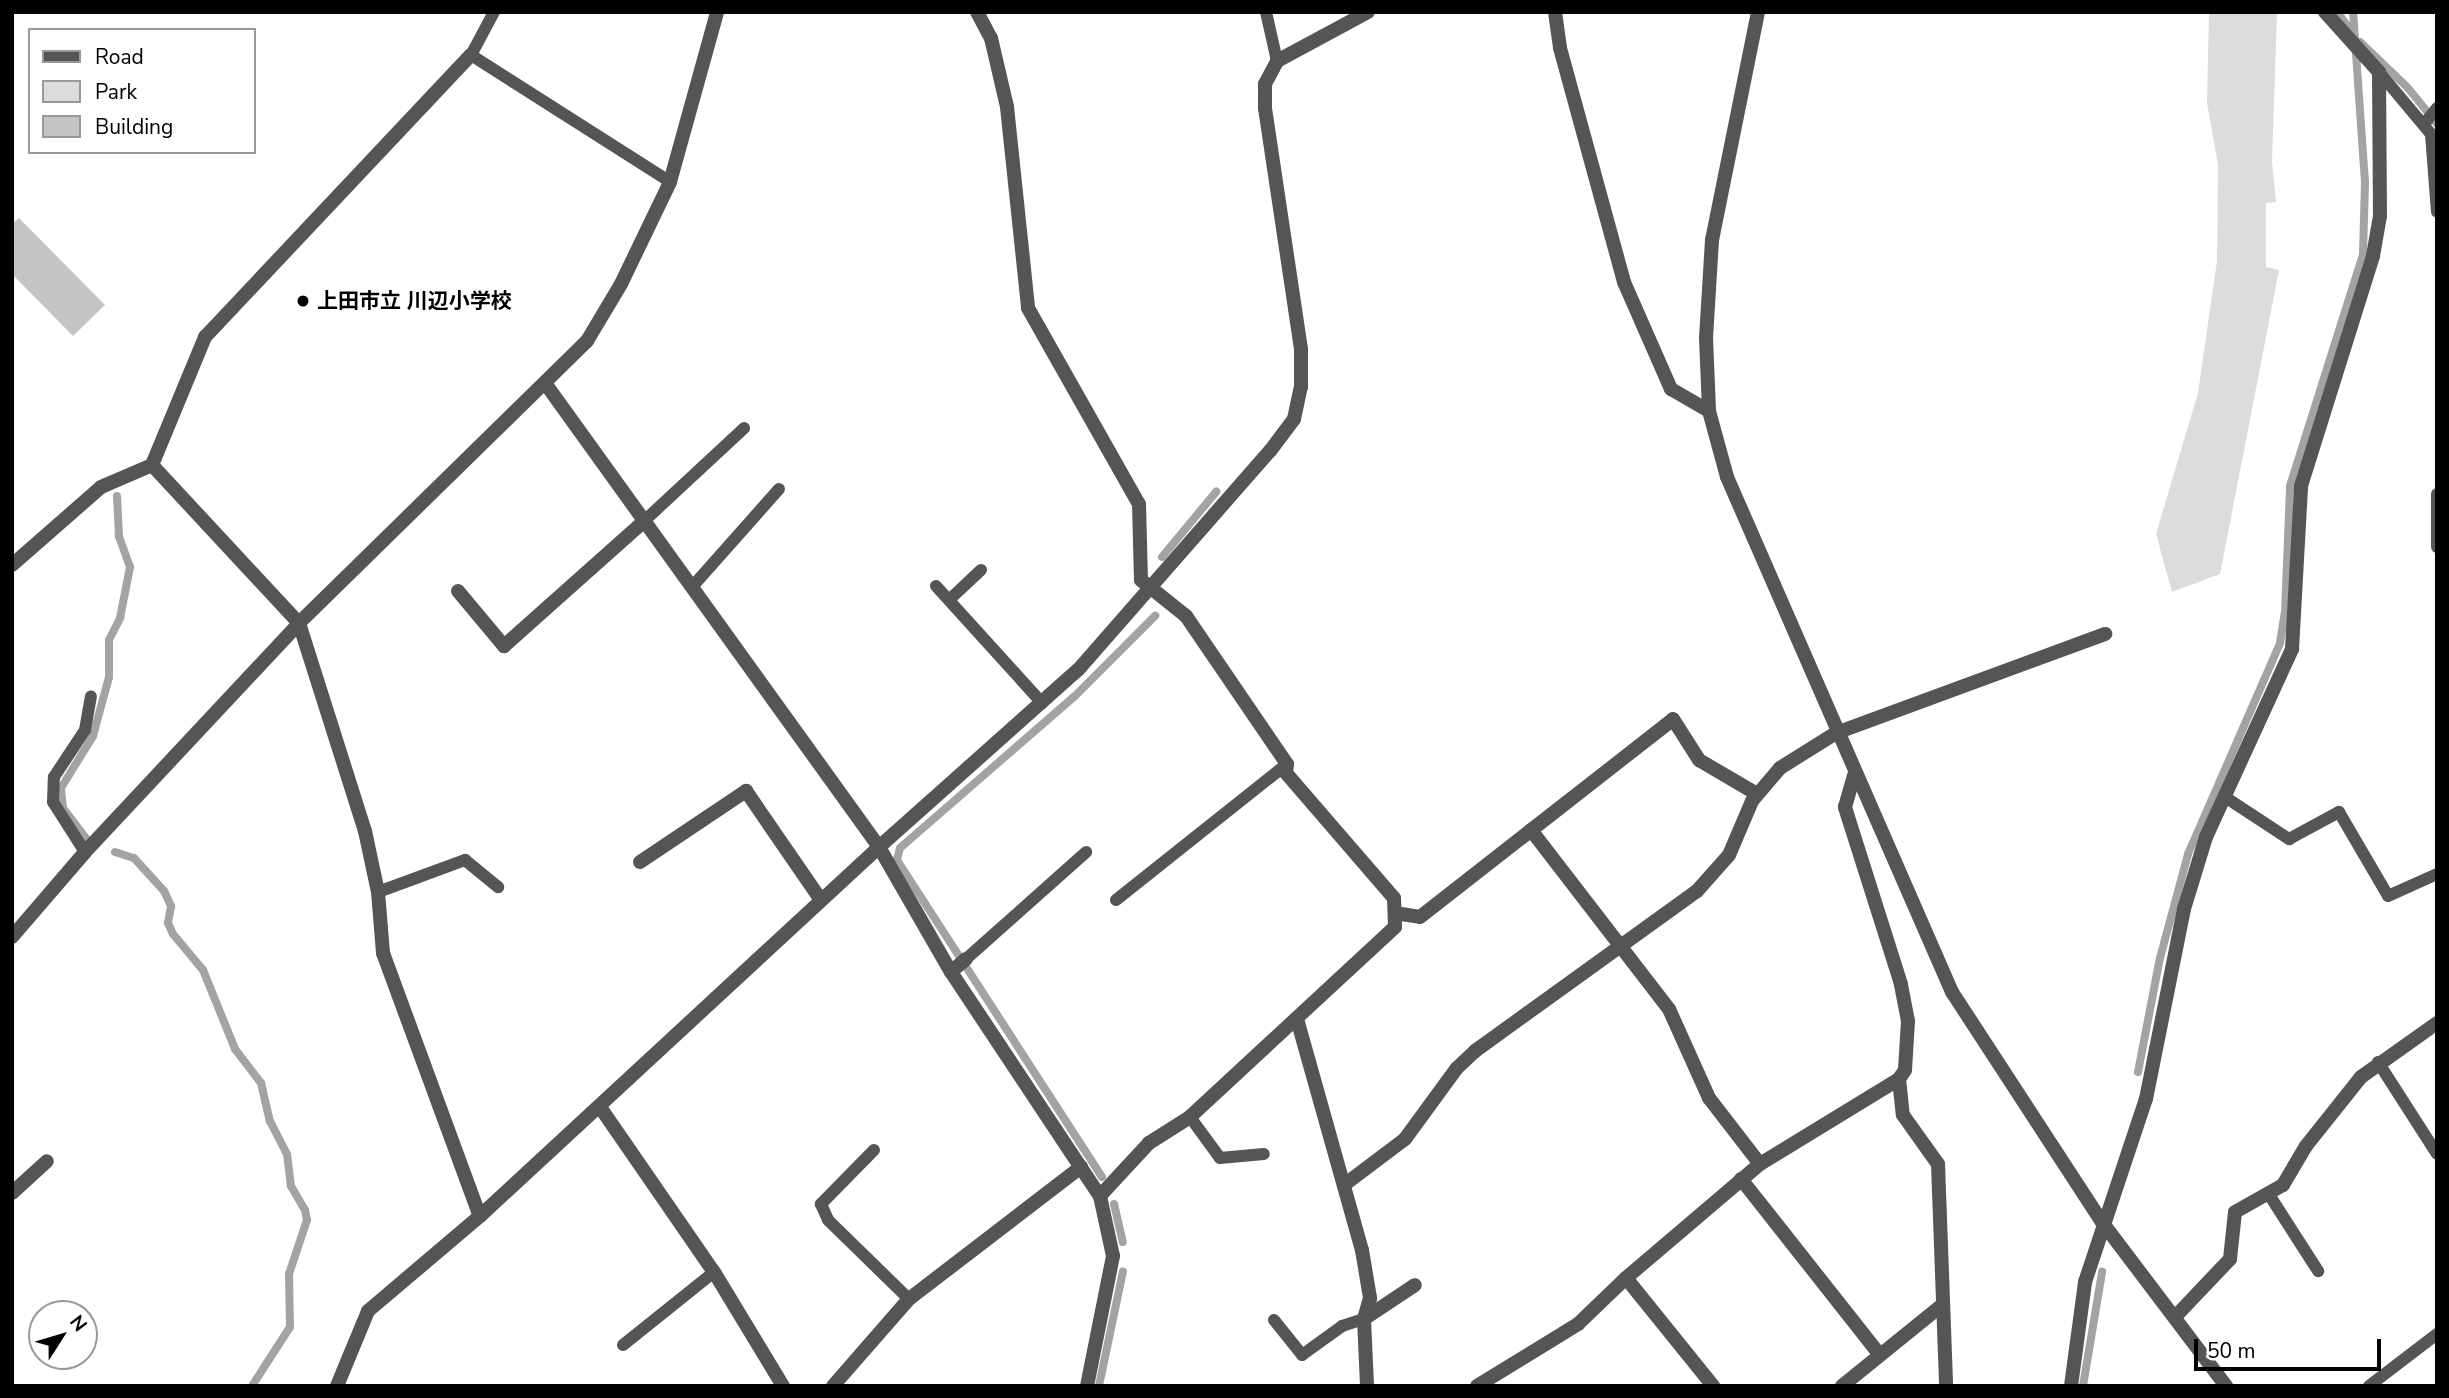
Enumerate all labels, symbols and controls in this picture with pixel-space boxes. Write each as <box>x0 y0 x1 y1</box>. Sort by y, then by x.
legend <box>28 28 256 154</box>
text: Road <box>95 43 144 71</box>
text: Park <box>95 78 137 106</box>
text: Building <box>95 113 173 141</box>
place label: 上田市立 川辺小学校 <box>317 288 512 314</box>
marker: 上田市立 川辺小学校 <box>295 293 311 309</box>
north arrow <box>28 1300 98 1370</box>
text: N <box>64 1310 93 1337</box>
scale bar <box>2197 1324 2384 1368</box>
text: 50 m <box>2207 1337 2256 1365</box>

